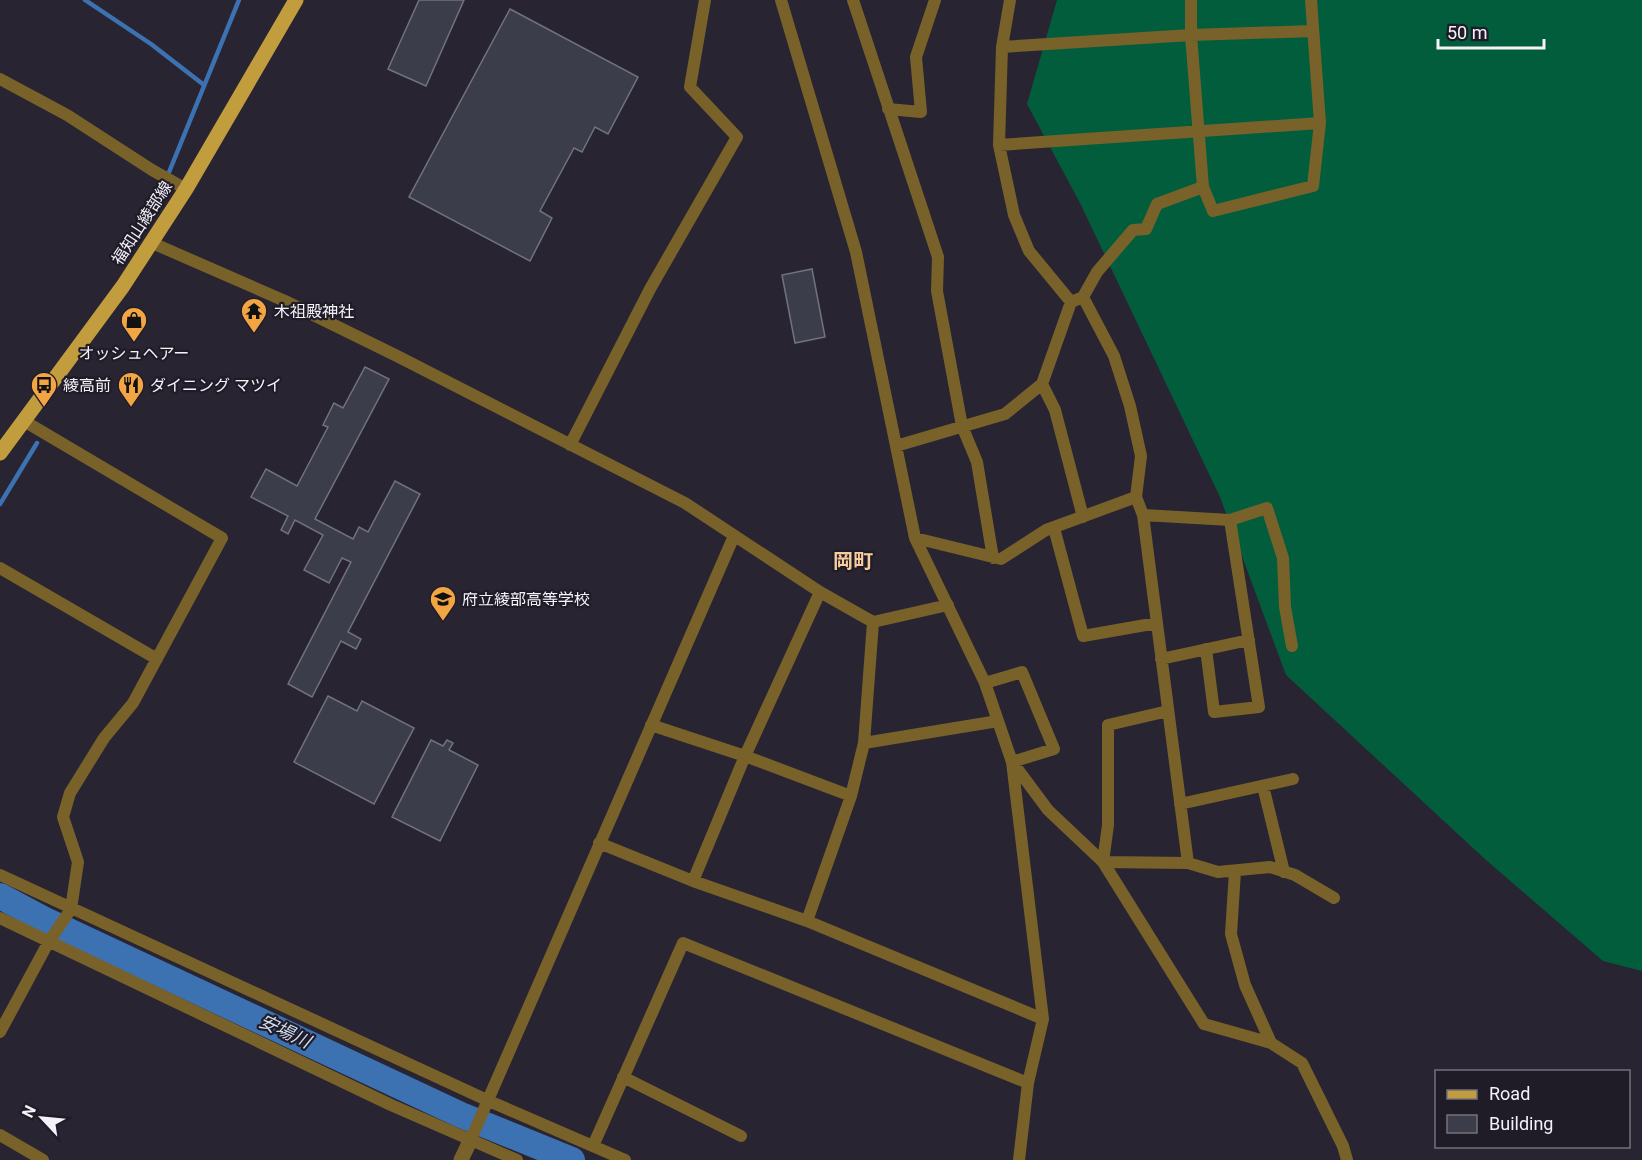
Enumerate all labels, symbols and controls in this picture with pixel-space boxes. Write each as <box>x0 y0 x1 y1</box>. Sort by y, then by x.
scale bar <box>1438 12 1544 50</box>
text: 50 m <box>1447 22 1487 43</box>
street label: 福知山綾部線 <box>108 178 176 268</box>
temple icon: 木祖殿神社 <box>239 296 269 334</box>
place label: 木祖殿神社 <box>274 302 354 321</box>
shop icon: オッシュヘアー <box>119 305 149 343</box>
place label: オッシュヘアー <box>78 344 190 363</box>
bus stop icon: 綾高前 <box>29 370 59 408</box>
restaurant icon: ダイニング マツイ <box>116 370 146 408</box>
place label: 綾高前 <box>63 376 111 395</box>
place label: ダイニング マツイ <box>150 376 282 395</box>
district label: 岡町 <box>833 549 873 573</box>
school or university icon: 府立綾部高等学校 <box>428 584 458 622</box>
place label: 府立綾部高等学校 <box>462 590 590 609</box>
water label: 安場川 <box>256 1010 316 1053</box>
legend <box>1435 1070 1630 1148</box>
text: Road <box>1489 1083 1530 1104</box>
north arrow <box>12 1088 72 1148</box>
text: N <box>18 1102 40 1121</box>
text: Building <box>1489 1113 1553 1134</box>

